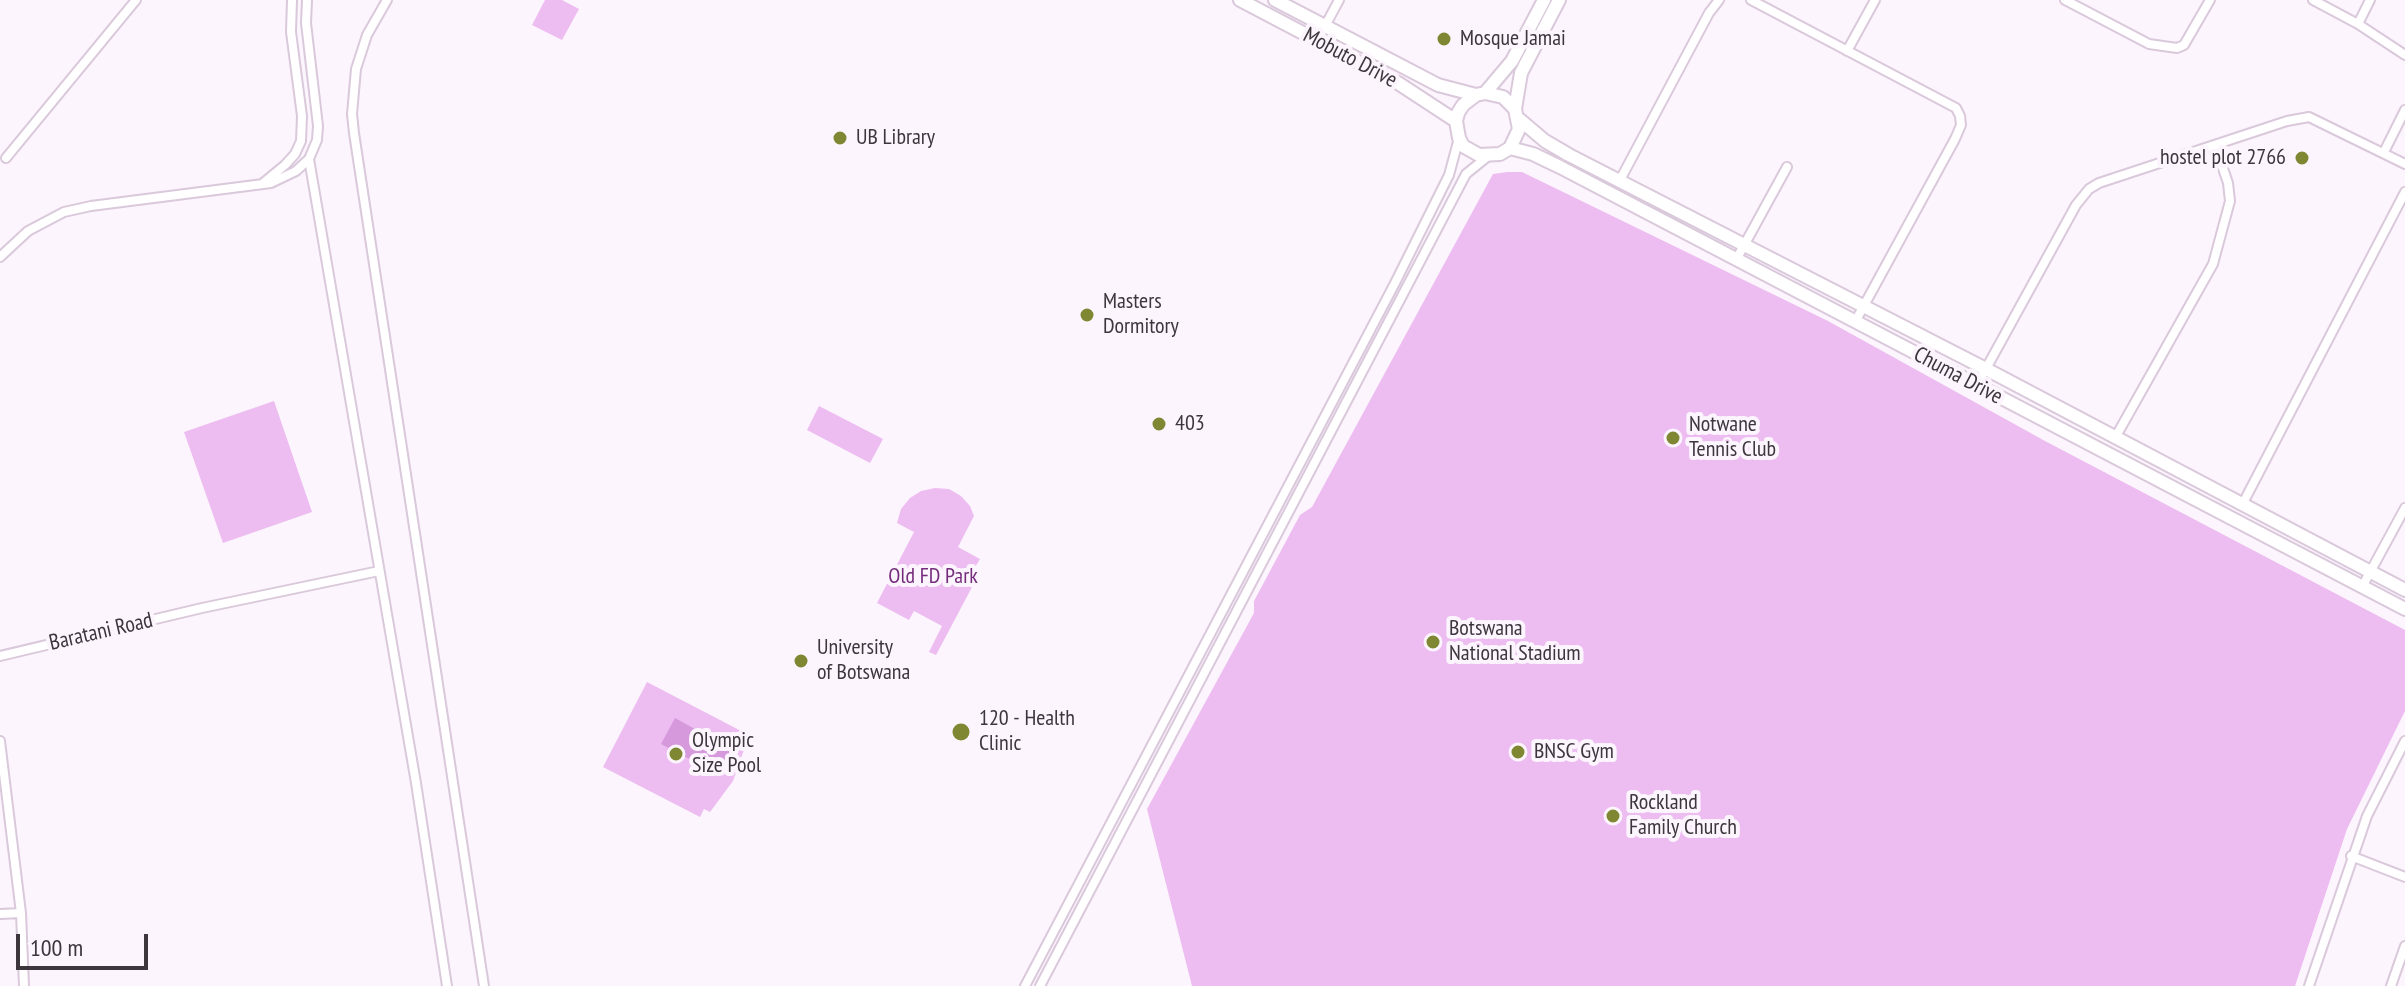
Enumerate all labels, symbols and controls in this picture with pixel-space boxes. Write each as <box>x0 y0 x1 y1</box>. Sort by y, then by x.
street label: Mobuto Drive <box>1298 22 1402 94</box>
place label: Mosque Jamai <box>1460 26 1566 52</box>
marker: Mosque Jamai <box>1435 30 1453 48</box>
place label: UB Library <box>856 125 935 151</box>
marker: UB Library <box>831 129 849 147</box>
place label: hostel plot 2766 <box>2160 145 2286 171</box>
marker: hostel plot 2766 <box>2293 149 2311 167</box>
place label: Masters Dormitory <box>1103 289 1179 340</box>
marker: Masters Dormitory <box>1078 306 1096 324</box>
street label: Chuma Drive <box>1909 342 2007 410</box>
place label: 403 <box>1175 411 1205 437</box>
place label: Notwane Tennis Club <box>1689 412 1776 464</box>
marker: 403 <box>1150 415 1168 433</box>
marker: Notwane Tennis Club <box>1664 429 1682 447</box>
park label: Old FD Park <box>888 564 978 590</box>
street label: Baratani Road <box>47 607 155 657</box>
place label: Botswana National Stadium <box>1449 616 1581 668</box>
marker: Botswana National Stadium <box>1424 633 1442 651</box>
place label: University of Botswana <box>817 635 910 686</box>
marker: University of Botswana <box>792 652 810 670</box>
place label: 120 - Health Clinic <box>979 706 1075 758</box>
marker: 120 - Health Clinic <box>950 721 972 743</box>
place label: Olympic Size Pool <box>692 728 761 780</box>
place label: BNSC Gym <box>1534 739 1614 765</box>
marker: BNSC Gym <box>1509 743 1527 761</box>
marker: Olympic Size Pool <box>667 745 685 763</box>
place label: Rockland Family Church <box>1629 790 1737 842</box>
marker: Rockland Family Church <box>1604 807 1622 825</box>
scale bar <box>20 918 152 968</box>
text: 100 m <box>30 932 83 963</box>

